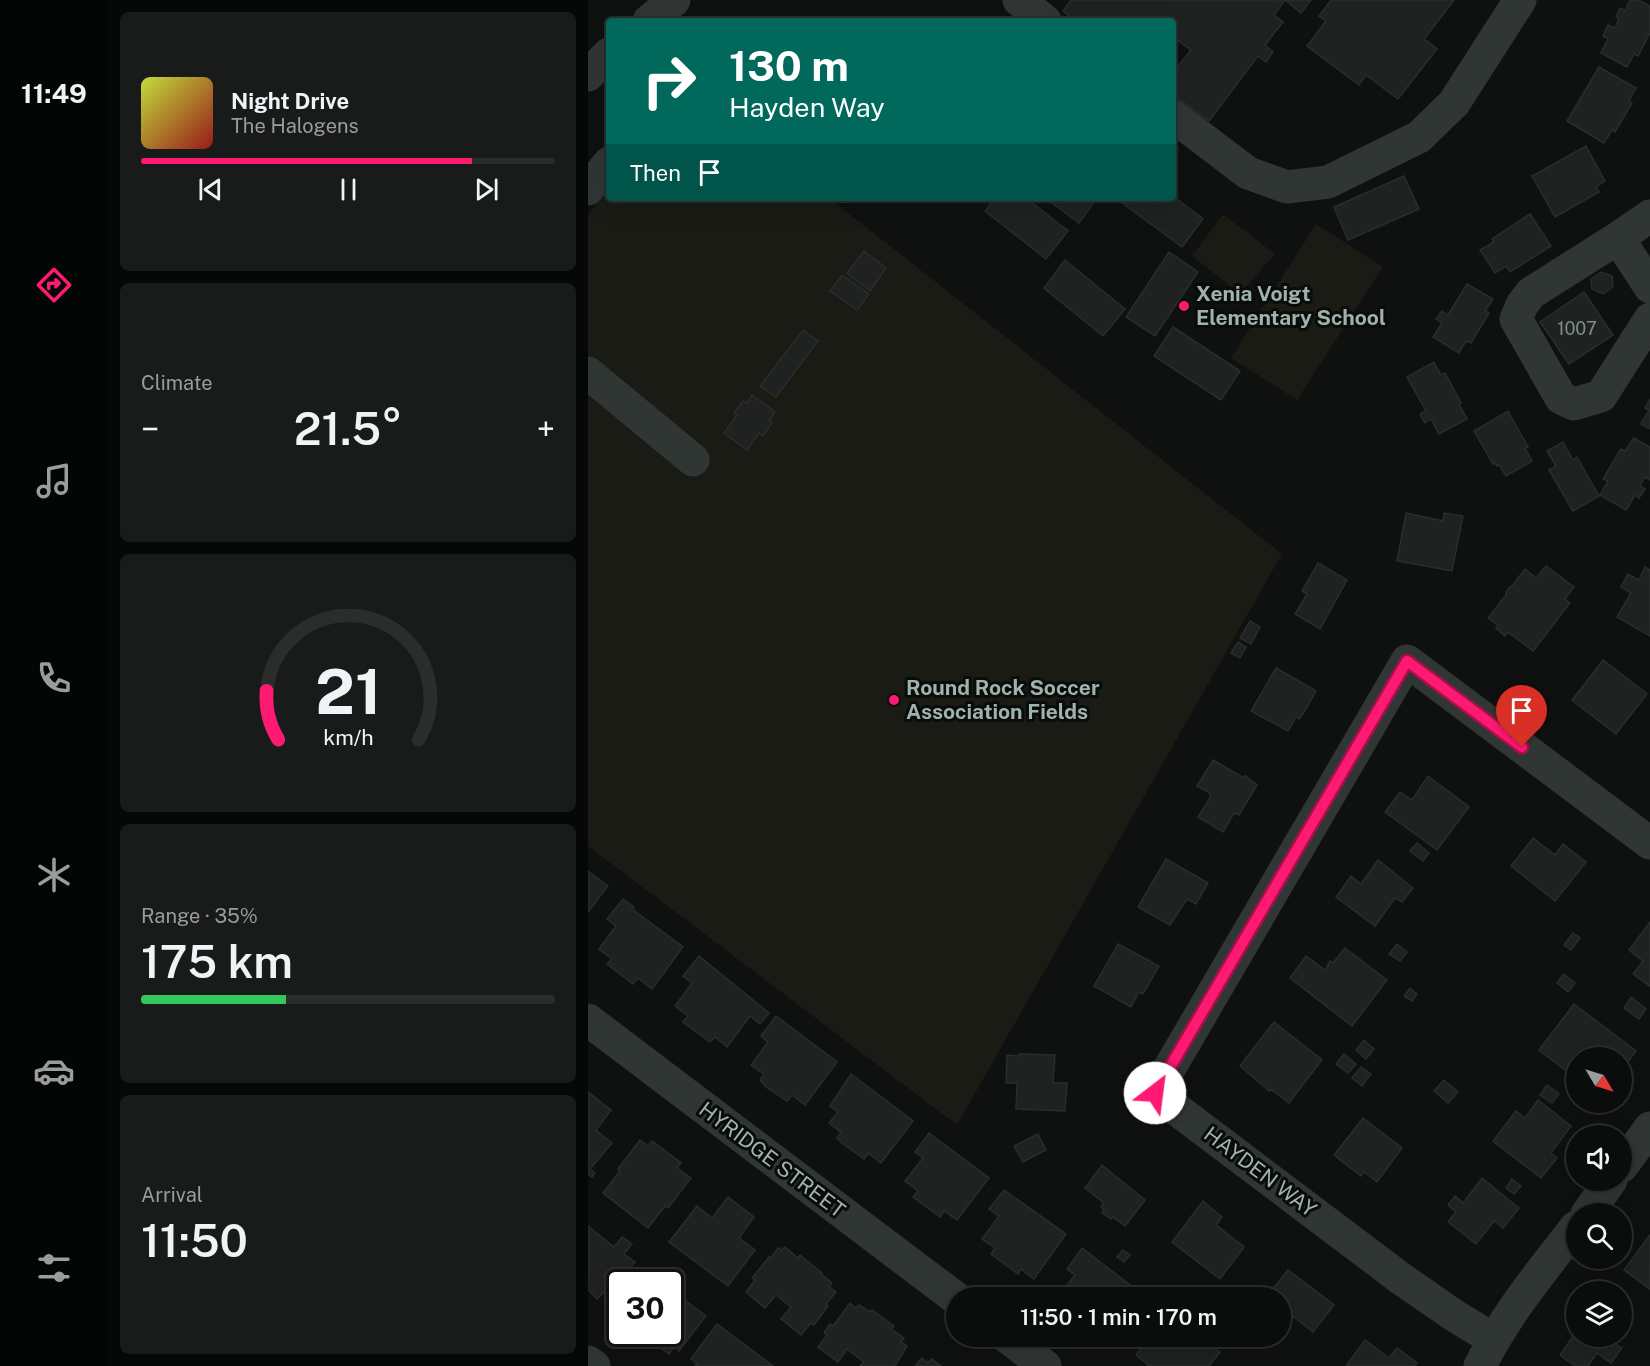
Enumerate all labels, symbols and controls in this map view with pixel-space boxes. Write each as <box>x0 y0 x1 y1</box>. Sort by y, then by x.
text: 130 m <box>729 41 849 90</box>
icon: right <box>630 42 708 120</box>
text: 11:49 <box>21 77 87 109</box>
text: Night Drive <box>231 88 349 114</box>
text: Hayden Way <box>729 91 885 123</box>
text: The Halogens <box>231 114 359 138</box>
icon: arrive <box>693 156 726 189</box>
text: Then <box>630 160 681 186</box>
icon: previous <box>194 173 227 206</box>
icon: pause <box>332 173 365 206</box>
icon: next <box>470 173 503 206</box>
icon: directions <box>33 264 75 306</box>
place label: Xenia Voigt Elementary School <box>1196 281 1386 330</box>
marker: Xenia Voigt Elementary School <box>1177 299 1191 313</box>
house number: 1007 <box>1557 318 1597 339</box>
text: Climate <box>141 371 213 395</box>
text: 21.5° <box>294 402 402 455</box>
text: − <box>141 410 159 448</box>
text: + <box>537 410 555 448</box>
icon: music <box>33 460 75 502</box>
text: 21 <box>315 655 381 728</box>
icon: phone <box>33 657 75 699</box>
place label: Round Rock Soccer Association Fields <box>906 675 1100 724</box>
pin <box>1496 685 1547 747</box>
marker: Round Rock Soccer Association Fields <box>887 693 901 707</box>
icon: arrive <box>1505 694 1538 727</box>
text: km/h <box>323 725 373 750</box>
icon: climate <box>33 854 75 896</box>
text: Range · 35% <box>141 904 258 928</box>
text: 175 km <box>141 935 293 988</box>
north arrow <box>1566 1047 1632 1113</box>
map controls <box>1566 1047 1632 1347</box>
icon: car <box>33 1050 75 1092</box>
position arrow <box>1123 1061 1187 1125</box>
street label: HYRIDGE STREET <box>694 1097 850 1223</box>
street label: HAYDEN WAY <box>1199 1121 1322 1222</box>
button: sound <box>1566 1125 1632 1191</box>
text: Arrival <box>141 1183 203 1207</box>
button: search <box>1566 1203 1632 1269</box>
text: 11:50 <box>141 1214 248 1267</box>
icon: filters <box>33 1247 75 1289</box>
speed limit sign: 30 <box>606 1269 684 1347</box>
button: layers <box>1566 1281 1632 1347</box>
text: 11:50 · 1 min · 170 m <box>1020 1304 1217 1330</box>

